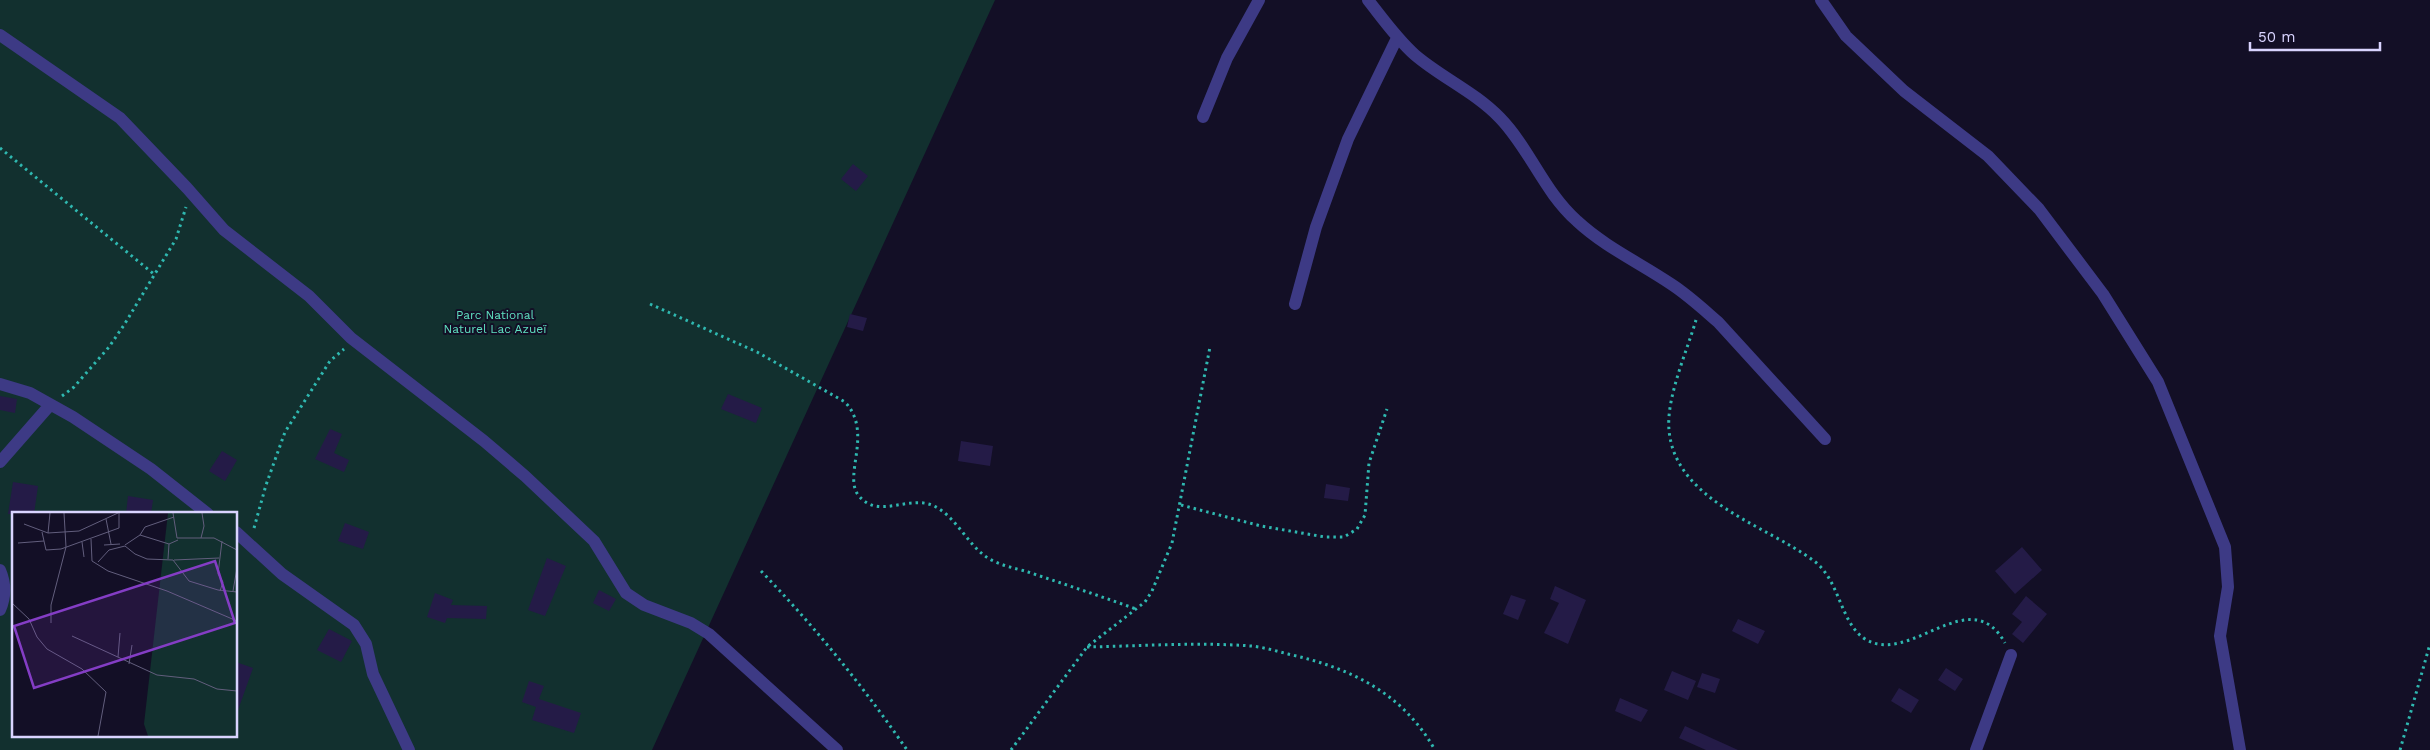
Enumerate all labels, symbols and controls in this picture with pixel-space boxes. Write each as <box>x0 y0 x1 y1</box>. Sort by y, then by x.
scale bar <box>2250 20 2380 52</box>
text: 50 m <box>2258 28 2295 46</box>
park label: Parc National Naturel Lac Azueï <box>444 308 547 336</box>
inset map <box>12 512 238 738</box>

